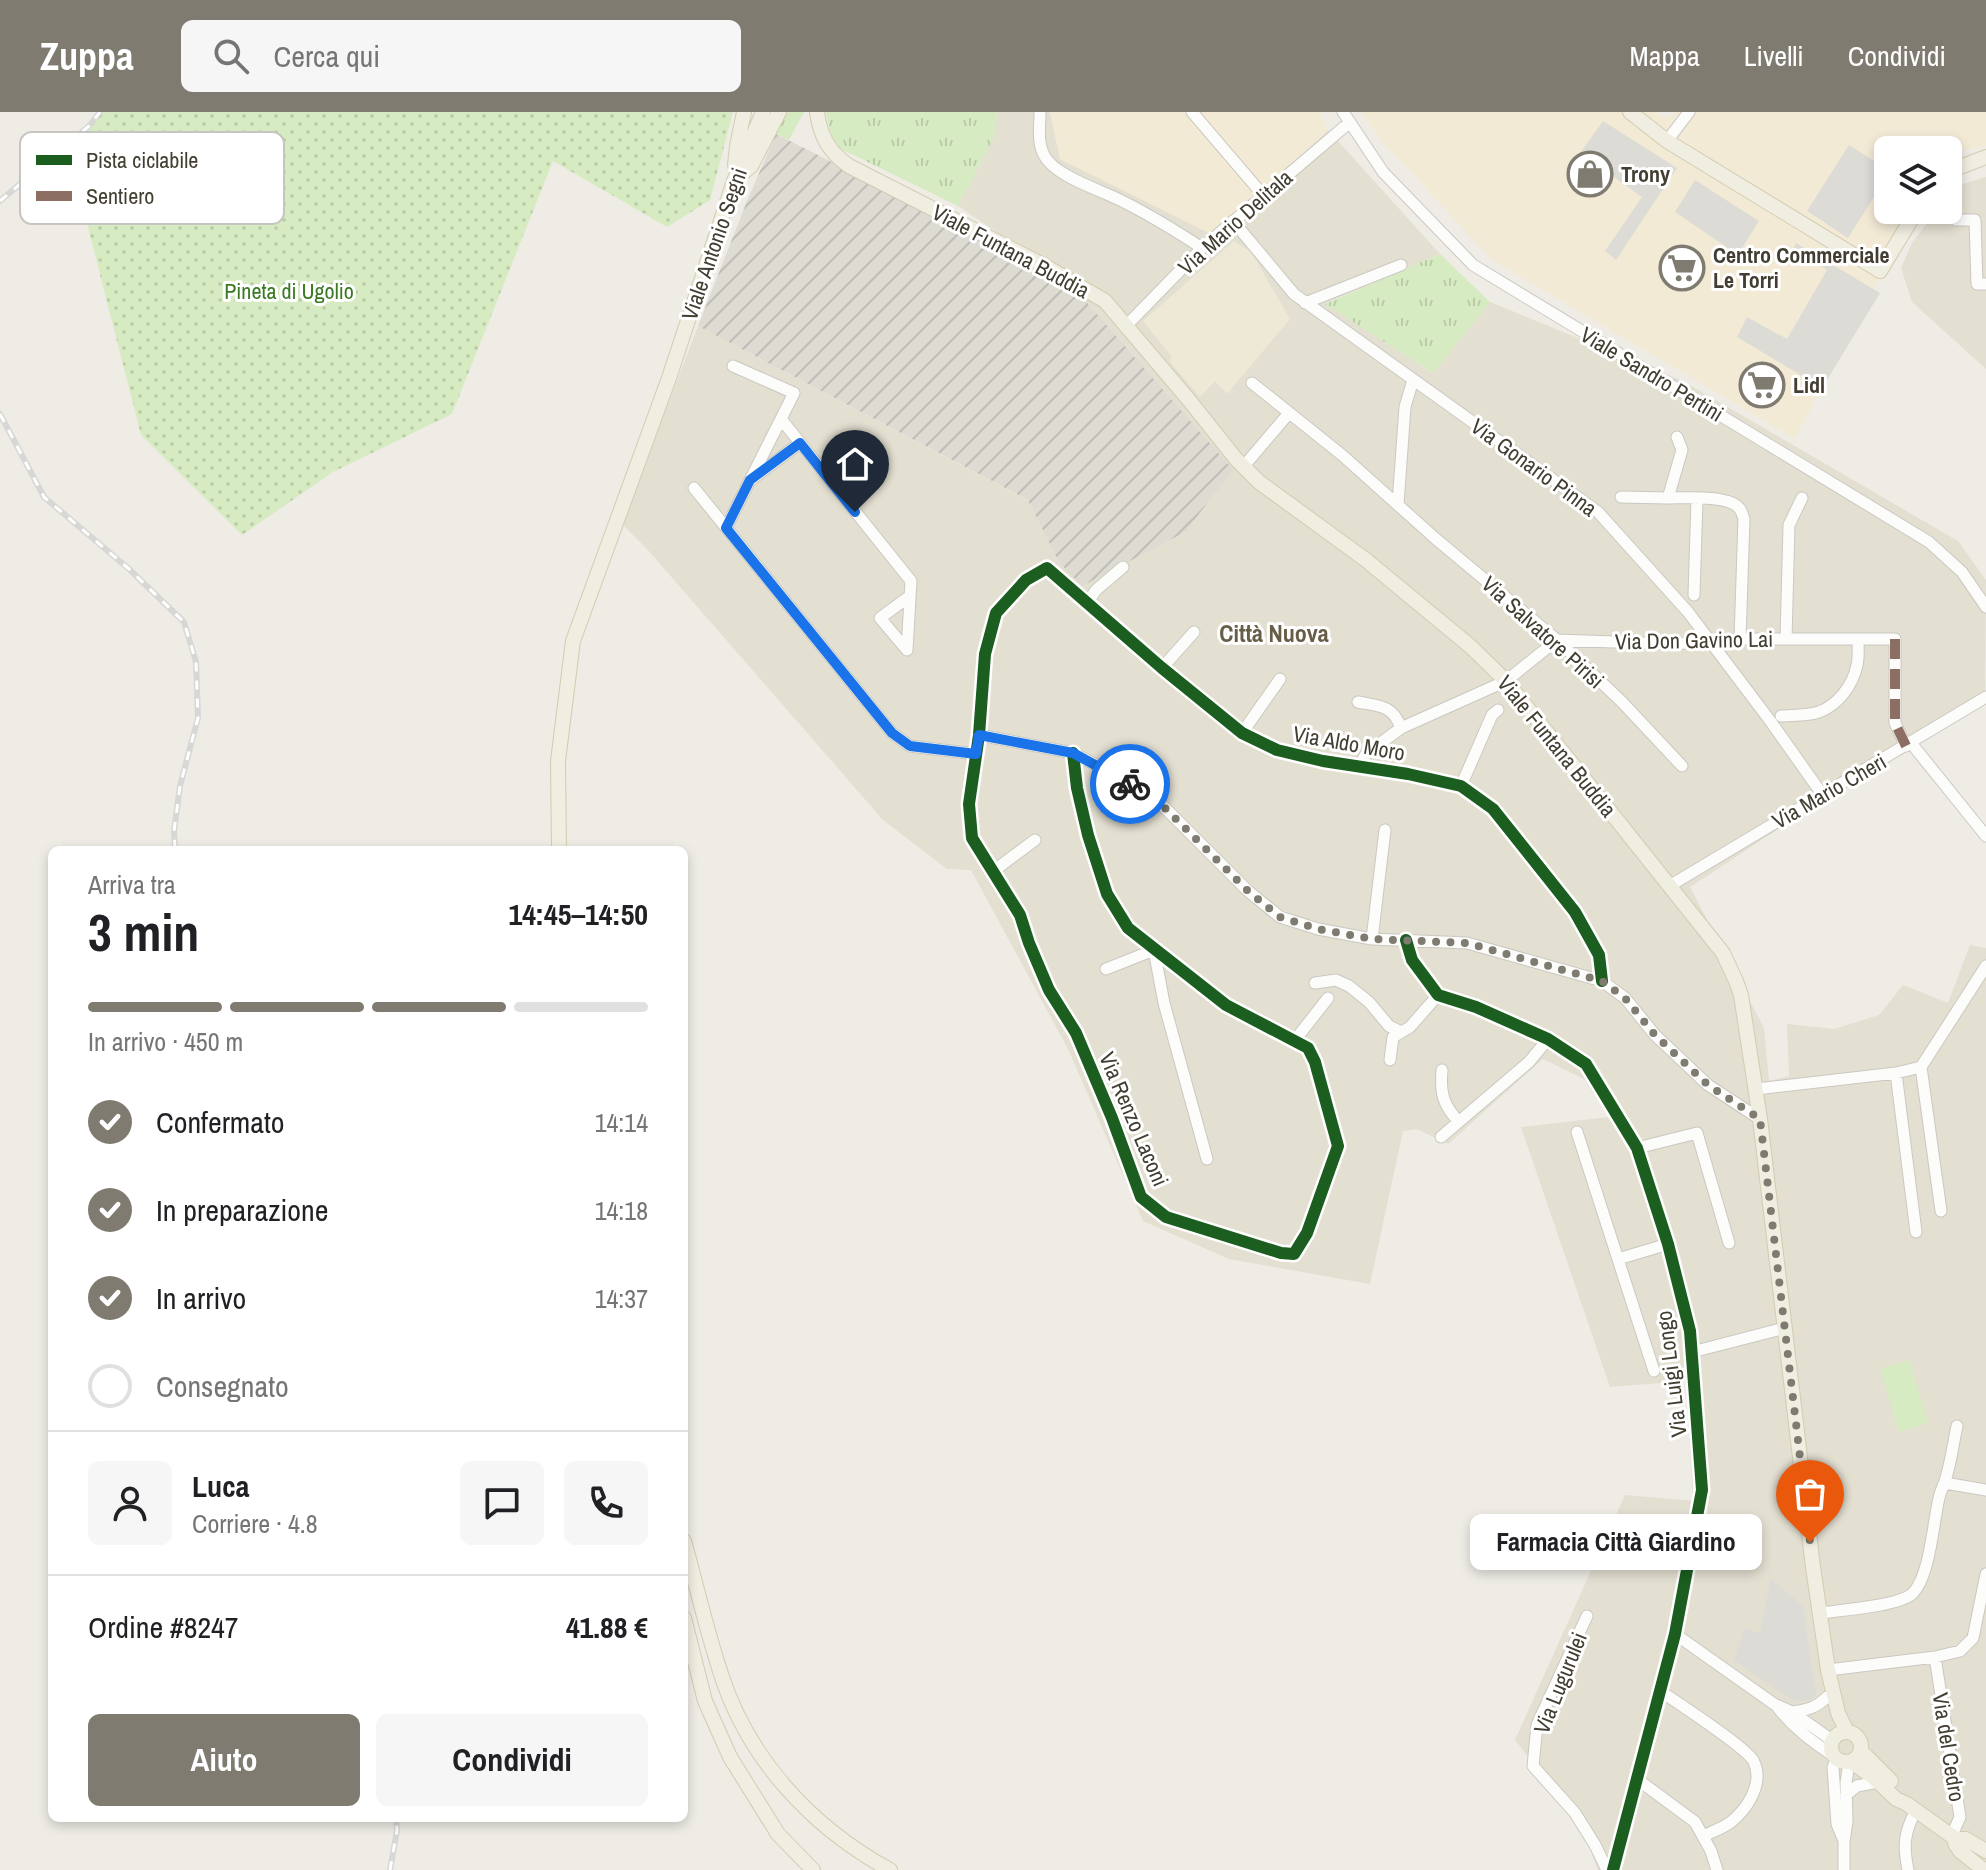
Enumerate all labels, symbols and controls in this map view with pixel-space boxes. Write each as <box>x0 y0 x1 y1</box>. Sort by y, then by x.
search box <box>181 20 741 92</box>
text: Zuppa <box>40 31 133 82</box>
icon: search <box>209 34 253 78</box>
text: Cerca qui <box>273 36 380 76</box>
text: Mappa <box>1630 37 1700 75</box>
text: Livelli <box>1744 37 1804 75</box>
text: Condividi <box>1848 37 1946 75</box>
legend <box>20 132 284 224</box>
map controls <box>1874 136 1962 224</box>
button: layers <box>1874 136 1962 224</box>
text: Pista ciclabile <box>86 145 198 175</box>
shop icon: Trony <box>1566 150 1614 198</box>
place label: Trony <box>1621 159 1670 189</box>
street label: Via Mario Delitala <box>1171 163 1299 281</box>
street label: Viale Antonio Segni <box>674 164 754 324</box>
text: Sentiero <box>86 181 154 211</box>
street label: Viale Funtana Buddia <box>927 197 1095 305</box>
place label: Centro Commerciale Le Torri <box>1713 240 1889 295</box>
supermarket icon: Centro Commerciale Le Torri <box>1658 244 1706 292</box>
park label: Pineta di Ugolio <box>224 276 354 306</box>
street label: Viale Sandro Pertini <box>1575 319 1729 429</box>
supermarket icon: Lidl <box>1738 361 1786 409</box>
place label: Lidl <box>1793 370 1825 400</box>
street label: Via Gonario Pinna <box>1465 411 1603 523</box>
pin <box>821 430 889 512</box>
icon: home <box>833 442 877 486</box>
street label: Via Salvatore Pirisi <box>1475 569 1611 695</box>
district label: Città Nuova <box>1219 617 1329 649</box>
street label: Via Don Gavino Lai <box>1615 624 1773 656</box>
street label: Viale Funtana Buddia <box>1491 669 1623 823</box>
street label: Via Aldo Moro <box>1291 718 1407 768</box>
courier <box>1090 744 1170 824</box>
street label: Via Mario Cheri <box>1766 746 1892 836</box>
icon: bike <box>1108 762 1152 806</box>
text: Arriva tra <box>88 867 176 902</box>
text: 14:45–14:50 <box>509 894 648 934</box>
text: 3 min <box>88 897 199 967</box>
text: In arrivo · 450 m <box>88 1024 243 1059</box>
street label: Via Renzo Laconi <box>1092 1047 1176 1191</box>
icon: check <box>88 1100 132 1144</box>
text: Confermato <box>156 1102 285 1142</box>
text: 14:14 <box>595 1105 648 1140</box>
icon: check <box>88 1188 132 1232</box>
text: In preparazione <box>156 1190 328 1230</box>
text: 14:18 <box>595 1193 648 1228</box>
icon: check <box>88 1276 132 1320</box>
text: In arrivo <box>156 1278 246 1318</box>
text: 14:37 <box>595 1281 648 1316</box>
street label: Via Luigi Longo <box>1648 1309 1694 1439</box>
text: Consegnato <box>156 1366 289 1406</box>
pin <box>1776 1460 1844 1542</box>
button: person <box>88 1461 172 1545</box>
button: chat <box>460 1461 544 1545</box>
button: phone <box>564 1461 648 1545</box>
text: Luca <box>192 1466 249 1506</box>
icon: bag <box>1788 1472 1832 1516</box>
text: Corriere · 4.8 <box>192 1506 318 1541</box>
callout: Farmacia Città Giardino <box>1470 1514 1762 1570</box>
text: Farmacia Città Giardino <box>1496 1524 1736 1559</box>
text: Ordine #8247 <box>88 1607 238 1647</box>
text: 41.88 € <box>566 1607 648 1647</box>
street label: Via Lugurulei <box>1526 1628 1594 1738</box>
street label: Via del Cedro <box>1926 1690 1972 1804</box>
button: Aiuto <box>88 1714 360 1806</box>
button: Condividi <box>376 1714 648 1806</box>

